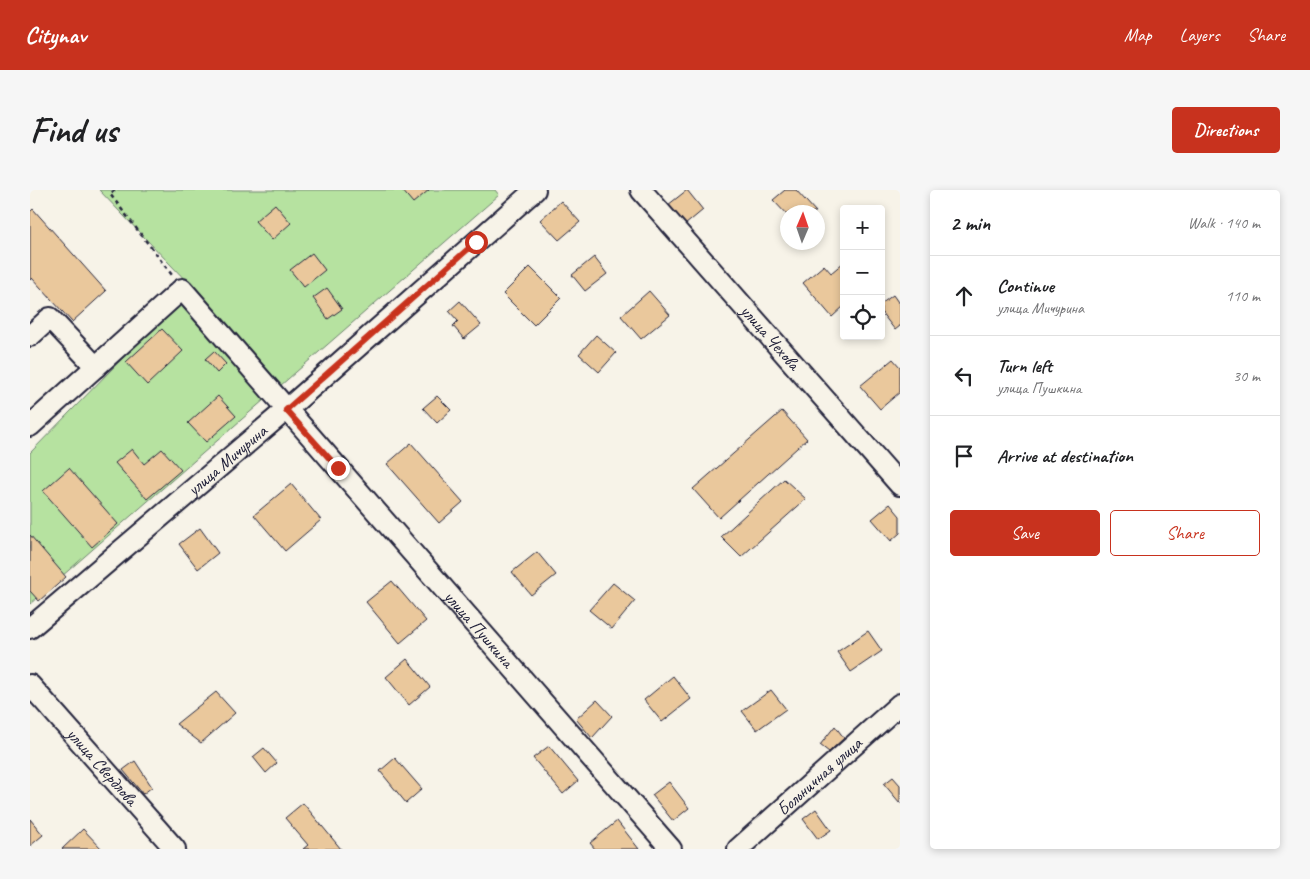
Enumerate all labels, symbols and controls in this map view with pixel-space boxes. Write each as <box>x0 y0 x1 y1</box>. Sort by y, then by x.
text: Citynav <box>25 20 86 50</box>
text: Map <box>1124 24 1152 46</box>
text: Layers <box>1180 24 1219 46</box>
text: Share <box>1247 24 1285 46</box>
button: Directions <box>1172 107 1280 153</box>
text: Find us <box>30 108 117 153</box>
north arrow <box>780 205 825 250</box>
map controls <box>840 205 885 340</box>
button: + <box>840 205 885 250</box>
text: 2 min <box>950 210 990 236</box>
text: Walk · 140 m <box>1188 213 1260 233</box>
route start <box>465 231 488 254</box>
button: − <box>840 250 885 295</box>
text: Continue <box>997 274 1054 298</box>
icon: ahead <box>950 282 978 310</box>
text: 110 m <box>1226 286 1260 306</box>
button: locate <box>840 295 885 340</box>
text: улица Мичурина <box>997 298 1084 318</box>
street label: улица Чехова <box>735 299 806 376</box>
text: Turn left <box>997 354 1052 378</box>
icon: left <box>950 362 978 390</box>
text: 30 m <box>1233 366 1260 386</box>
text: улица Пушкина <box>997 378 1081 398</box>
street label: улица Мичурина <box>182 419 272 501</box>
icon: arrive <box>950 442 978 470</box>
text: Arrive at destination <box>997 444 1133 468</box>
route end <box>327 457 350 480</box>
button: Save <box>950 510 1100 556</box>
button: Share <box>1110 510 1260 556</box>
street label: улица Пушкина <box>439 585 519 673</box>
street label: улица Свердлова <box>61 722 143 811</box>
street label: Больничная улица <box>772 732 867 820</box>

